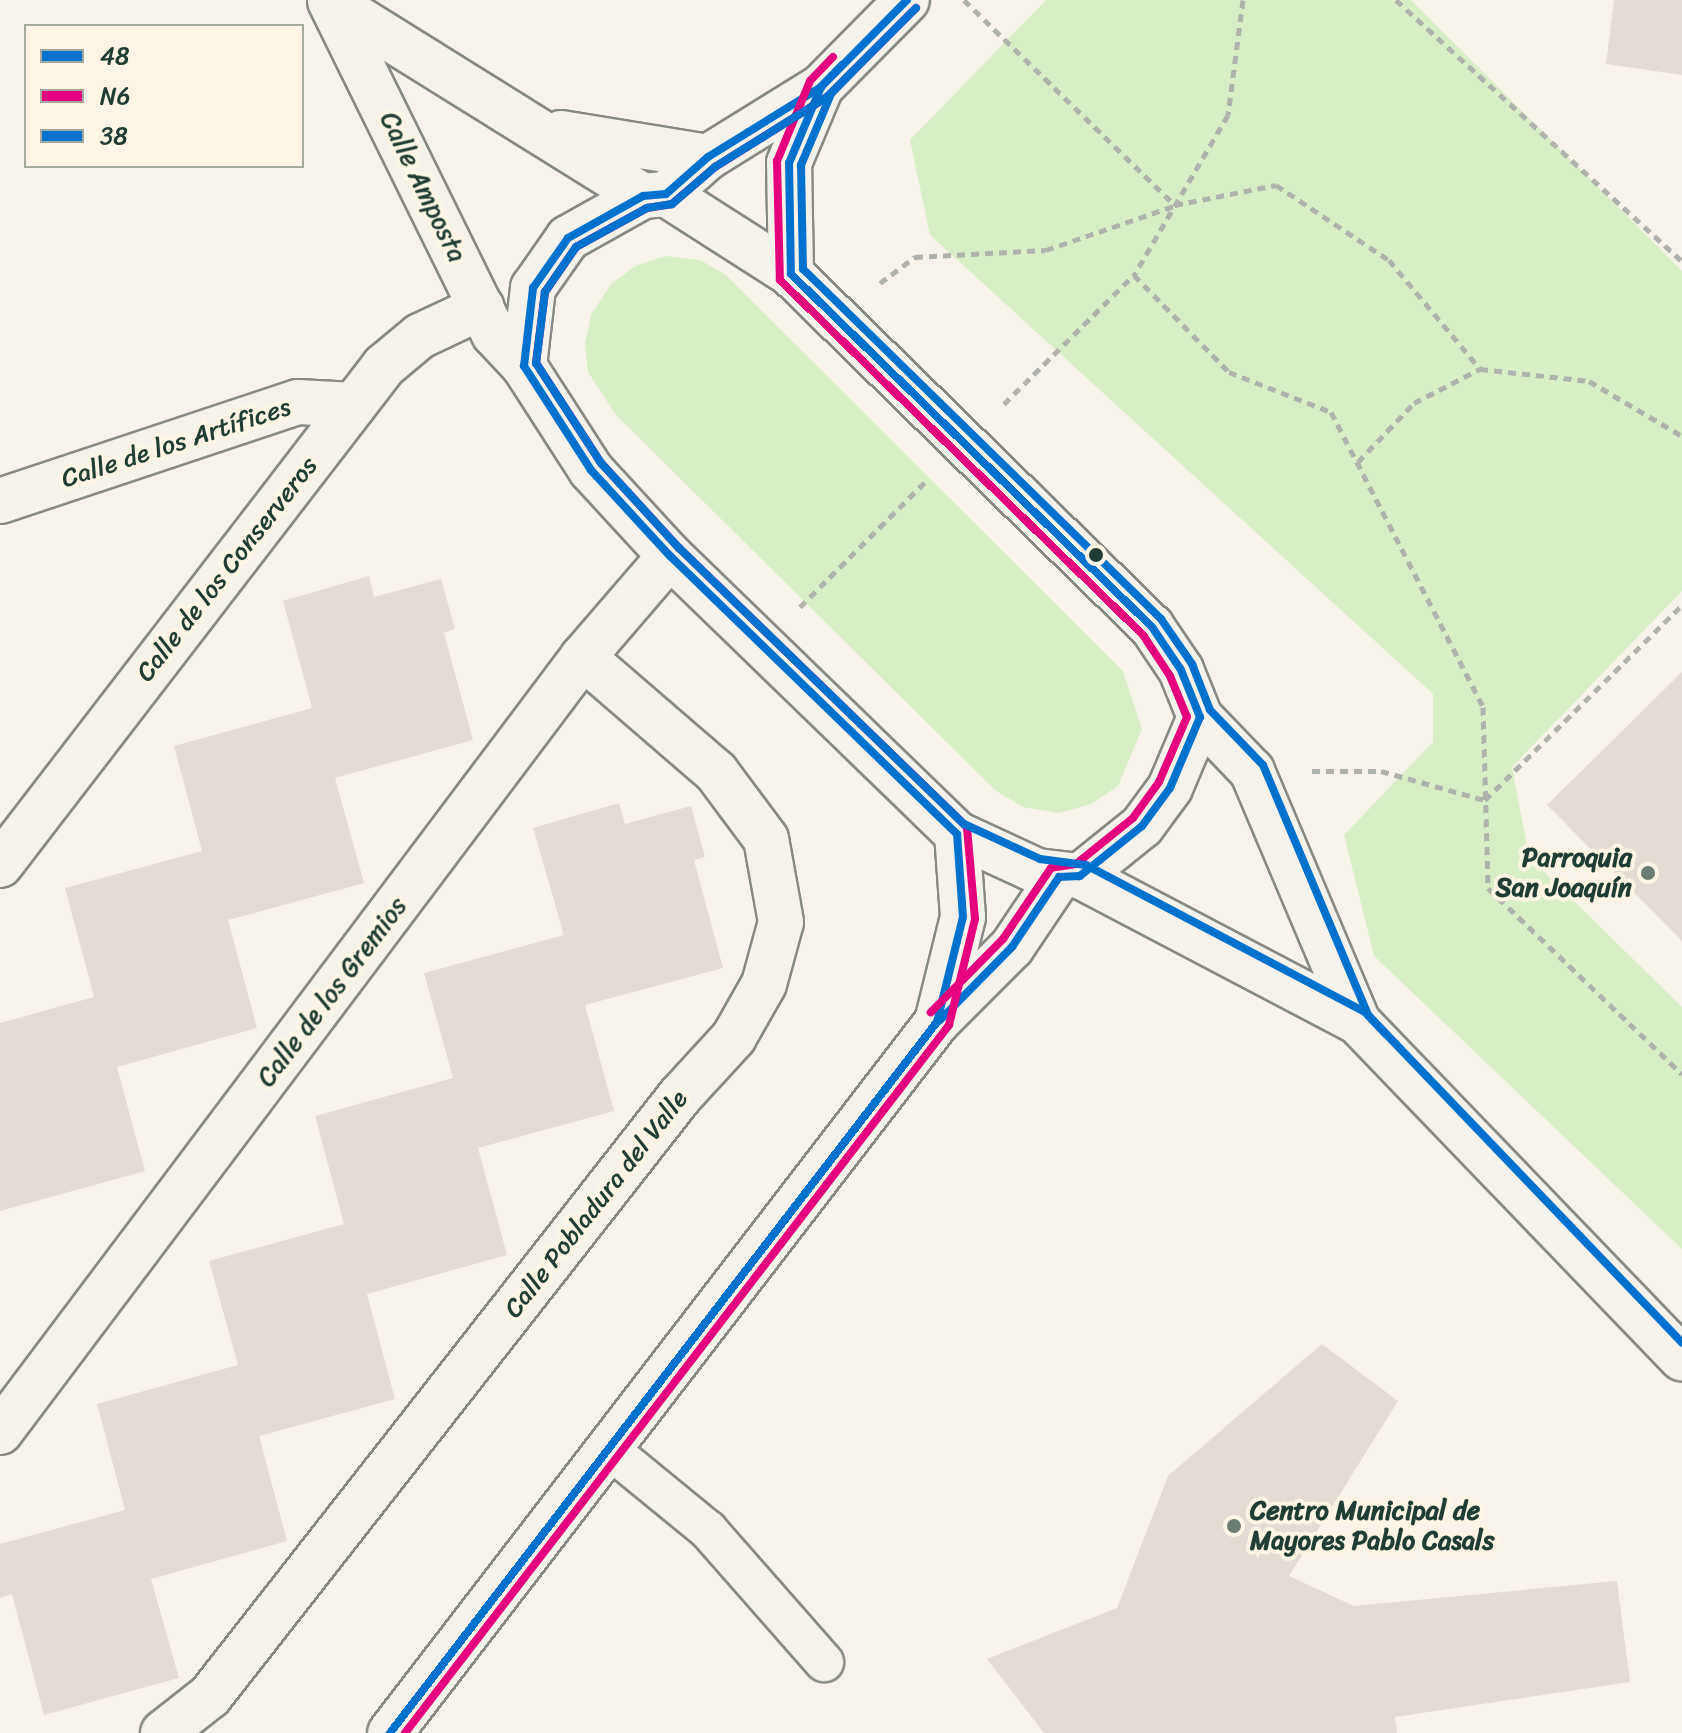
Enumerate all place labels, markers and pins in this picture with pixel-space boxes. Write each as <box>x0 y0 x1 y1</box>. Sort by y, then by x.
unlabelled marker <box>1088 547 1104 563</box>
place label: Parroquia San Joaquín <box>1496 842 1632 904</box>
marker: Parroquia San Joaquín <box>1639 864 1657 882</box>
place label: Centro Municipal de Mayores Pablo Casals <box>1250 1495 1494 1556</box>
marker: Centro Municipal de Mayores Pablo Casals <box>1225 1517 1243 1535</box>

